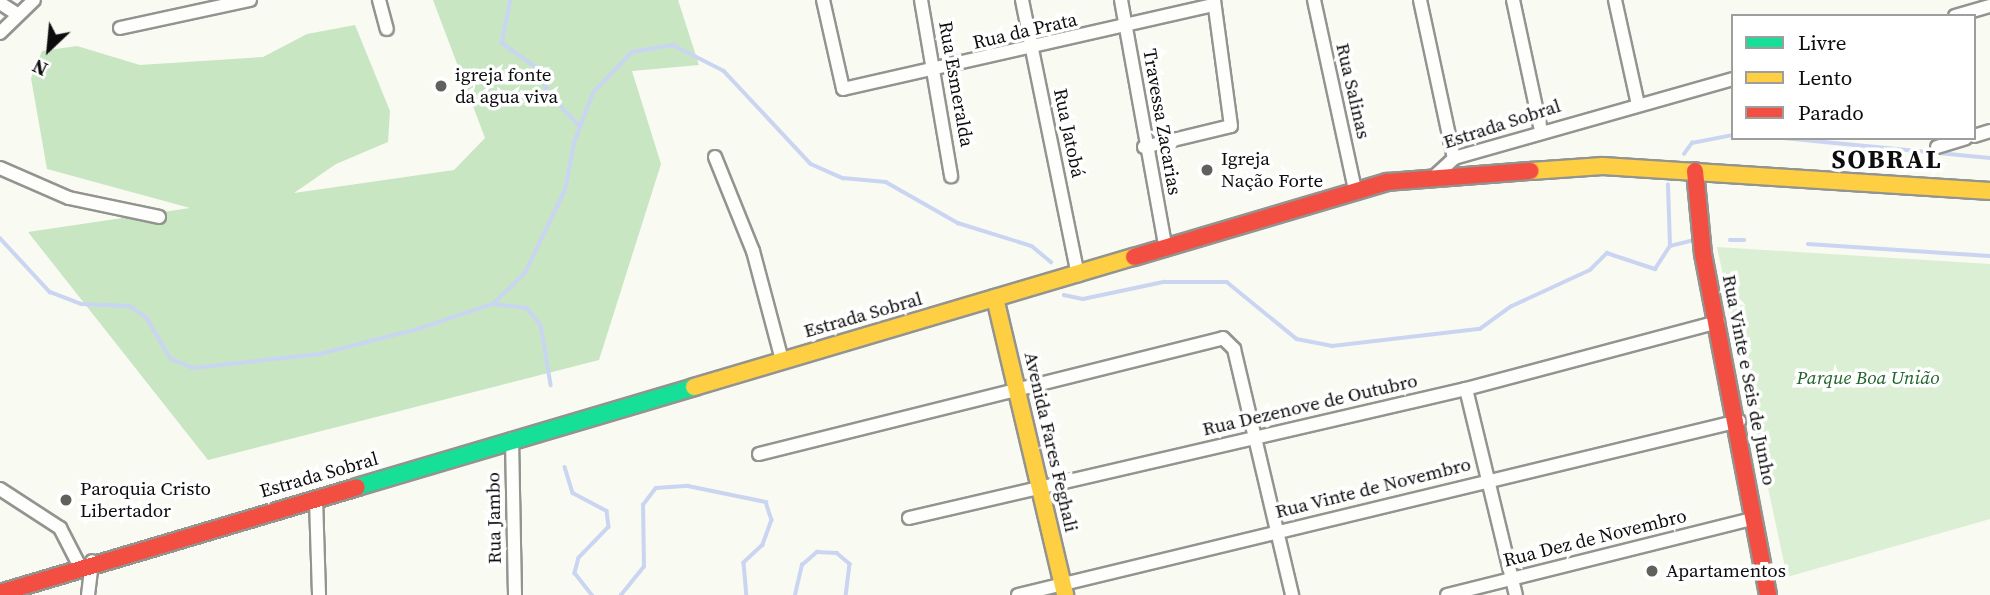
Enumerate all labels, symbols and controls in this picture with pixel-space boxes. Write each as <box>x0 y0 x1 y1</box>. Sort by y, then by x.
street label: Rua da Prata <box>971 8 1079 54</box>
north arrow <box>14 14 84 84</box>
legend <box>1731 14 1976 140</box>
street label: Rua Esmeralda <box>934 19 978 149</box>
text: Livre <box>1798 28 1846 57</box>
street label: Rua Salinas <box>1331 41 1375 141</box>
street label: Travessa Zacarias <box>1138 47 1186 197</box>
text: N <box>28 53 52 83</box>
text: Lento <box>1798 63 1852 92</box>
place label: igreja fonte da agua viva <box>455 64 558 108</box>
marker: igreja fonte da agua viva <box>433 78 449 94</box>
street label: Rua Jatobá <box>1048 86 1090 180</box>
street label: Estrada Sobral <box>1440 94 1564 154</box>
text: Parado <box>1798 98 1864 127</box>
district label: SOBRAL <box>1832 144 1942 176</box>
place label: Igreja Nação Forte <box>1221 148 1323 192</box>
marker: Igreja Nação Forte <box>1199 162 1215 178</box>
street label: Rua Vinte e Seis de Junho <box>1717 272 1781 488</box>
street label: Estrada Sobral <box>801 287 925 343</box>
street label: Avenida Fares Feghali <box>1019 350 1083 534</box>
park label: Parque Boa União <box>1797 367 1939 389</box>
street label: Rua Dezenove de Outubro <box>1200 369 1420 441</box>
street label: Estrada Sobral <box>257 447 381 503</box>
street label: Rua Vinte de Novembro <box>1273 453 1473 523</box>
street label: Rua Jambo <box>482 472 506 564</box>
place label: Paroquia Cristo Libertador <box>80 478 211 522</box>
marker: Paroquia Cristo Libertador <box>58 492 74 508</box>
street label: Rua Dez de Novembro <box>1501 504 1689 572</box>
place label: Apartamentos <box>1666 560 1786 582</box>
marker: Apartamentos <box>1644 563 1660 579</box>

